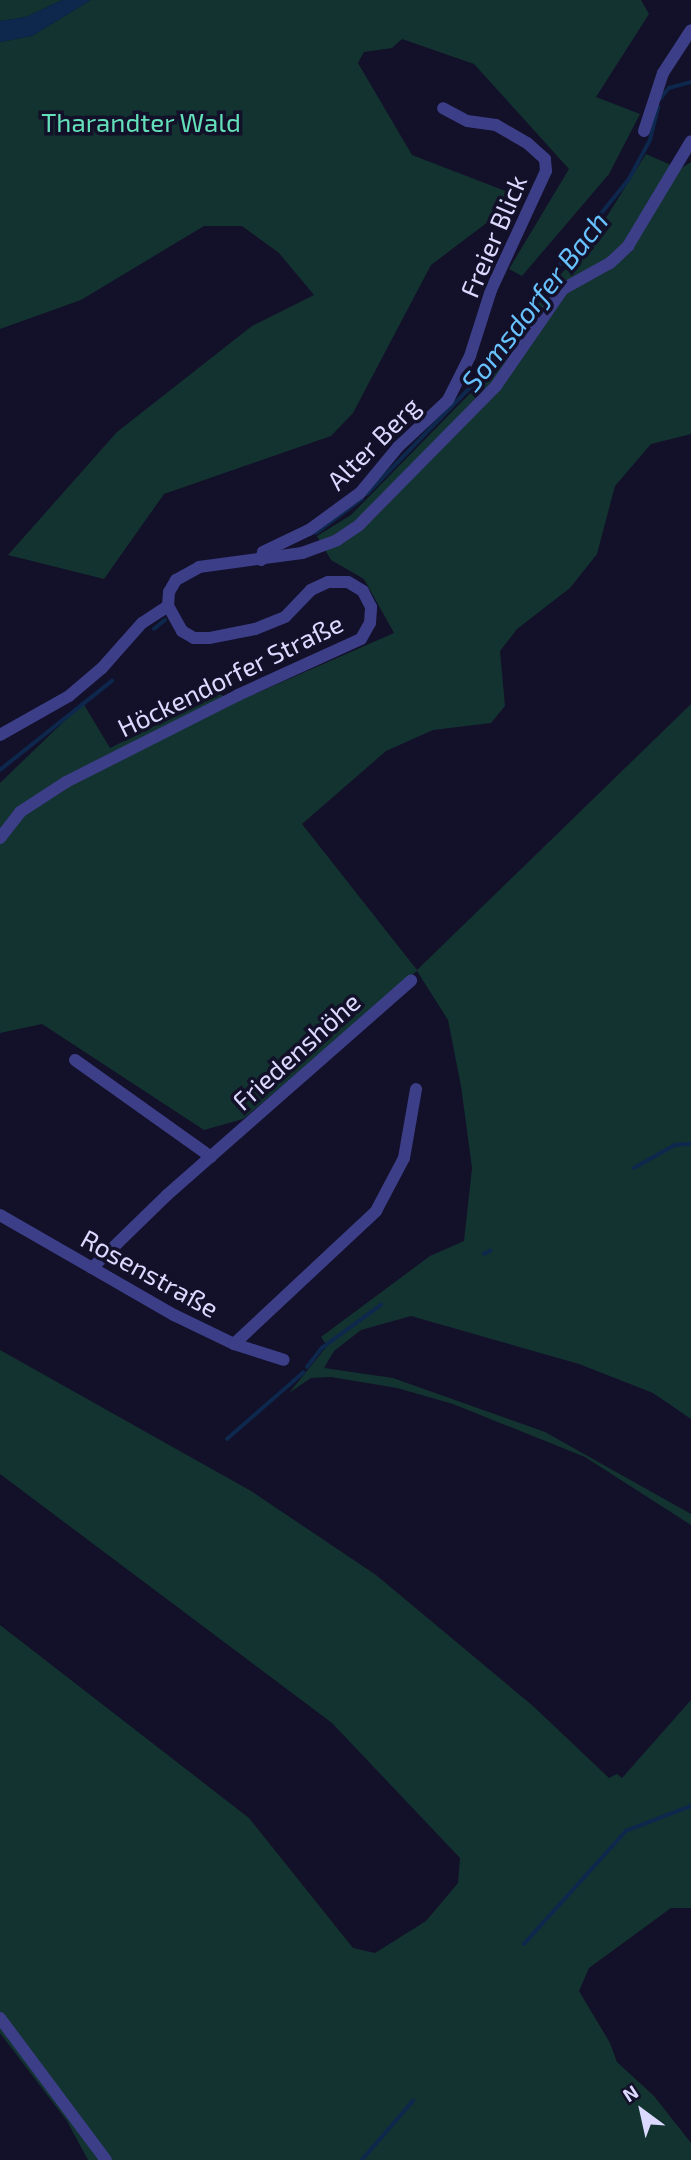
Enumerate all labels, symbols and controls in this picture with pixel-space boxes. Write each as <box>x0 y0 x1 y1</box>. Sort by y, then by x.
park label: Tharandter Wald <box>41 106 241 138</box>
street label: Freier Blick <box>453 170 533 302</box>
water label: Somsdorfer Bach <box>453 204 615 398</box>
street label: Alter Berg <box>320 390 426 496</box>
street label: Höckendorfer Straße <box>112 607 348 743</box>
street label: Friedenshöhe <box>226 986 366 1116</box>
street label: Rosenstraße <box>76 1222 224 1324</box>
north arrow <box>607 2076 677 2146</box>
text: N <box>618 2080 642 2106</box>

